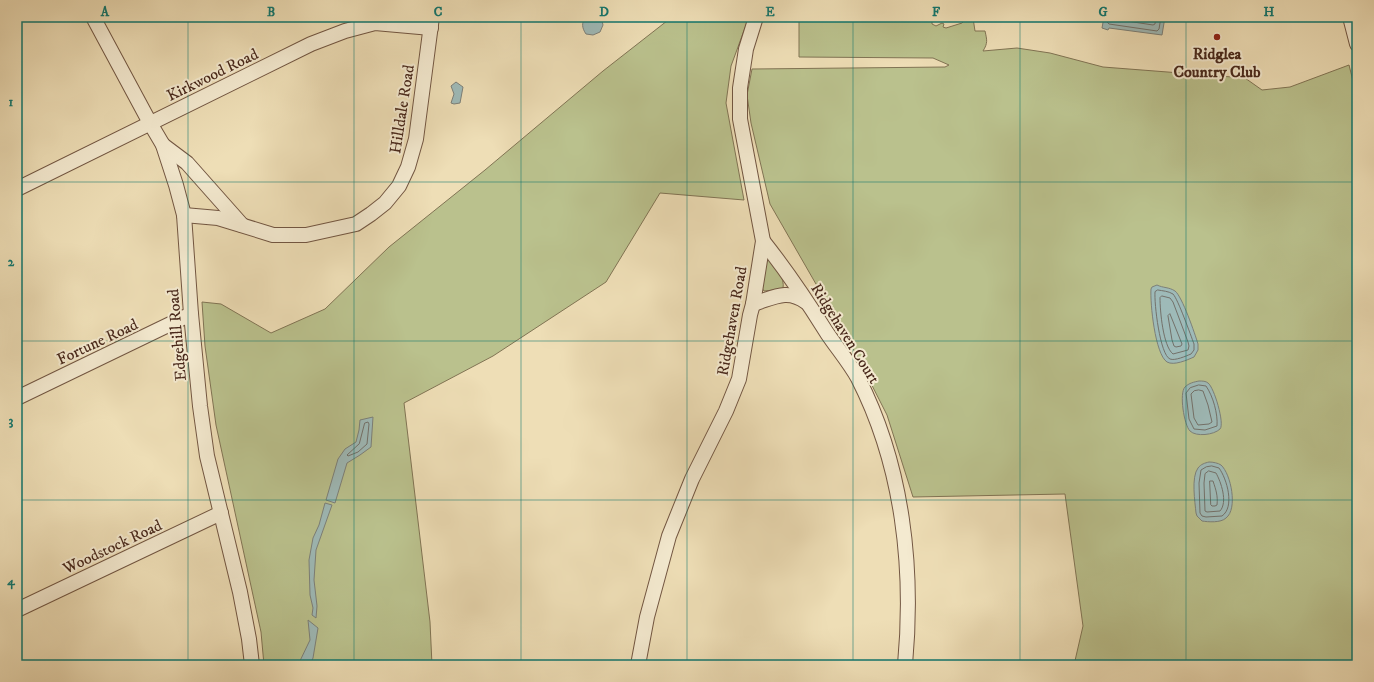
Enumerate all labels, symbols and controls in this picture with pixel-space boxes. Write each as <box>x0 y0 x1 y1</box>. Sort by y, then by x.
text: A <box>100 4 110 20</box>
text: B <box>267 4 275 20</box>
text: C <box>434 4 443 20</box>
text: D <box>599 4 609 20</box>
text: E <box>765 4 775 20</box>
text: F <box>932 4 941 20</box>
text: G <box>1098 4 1108 20</box>
text: H <box>1264 4 1275 20</box>
marker: Ridglea Country Club <box>1212 32 1222 42</box>
street label: Kirkwood Road <box>163 44 262 106</box>
place label: Ridglea Country Club <box>1173 44 1261 82</box>
street label: Hilldale Road <box>385 63 419 155</box>
text: 1 <box>9 94 14 110</box>
text: 2 <box>8 254 15 270</box>
street label: Ridgehaven Road <box>713 265 751 377</box>
street label: Ridgehaven Court <box>806 279 884 388</box>
street label: Edgehill Road <box>163 288 191 382</box>
street label: Fortune Road <box>54 314 141 369</box>
text: 3 <box>9 413 14 429</box>
street label: Woodstock Road <box>59 515 165 579</box>
text: 4 <box>6 573 15 590</box>

